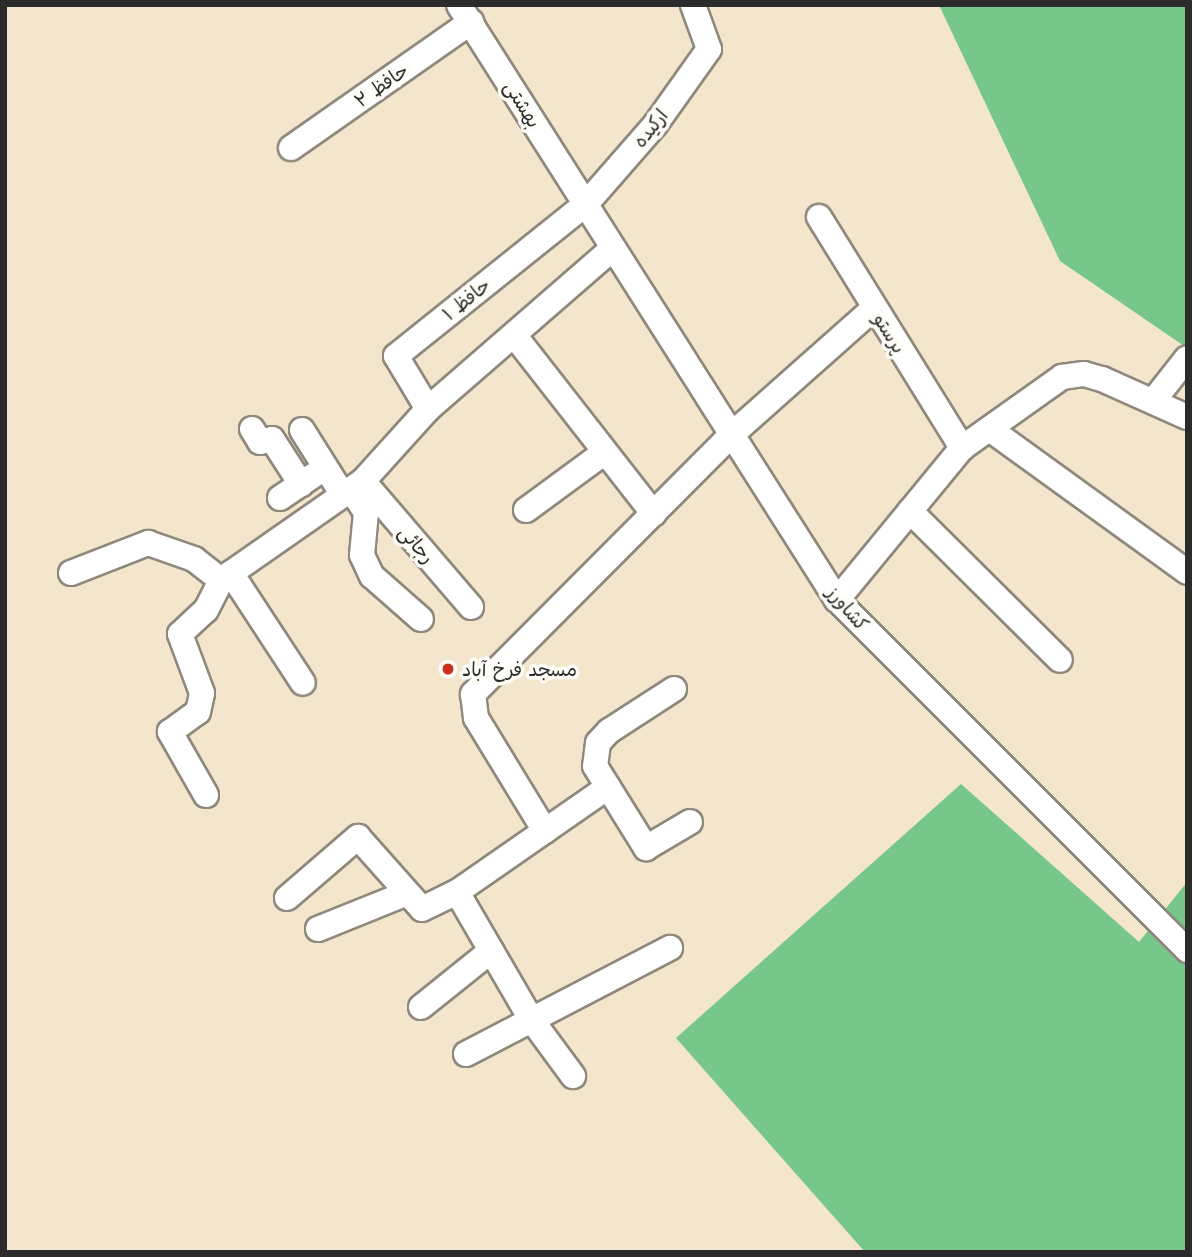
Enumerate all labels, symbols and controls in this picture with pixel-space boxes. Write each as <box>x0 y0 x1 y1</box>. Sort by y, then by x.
street label: حافظ ۲ <box>350 58 412 112</box>
street label: بهشتی <box>500 76 546 132</box>
street label: ارکیده <box>628 104 672 152</box>
street label: حافظ ۱ <box>438 273 494 325</box>
street label: پرستو <box>869 309 911 357</box>
street label: رجائی <box>394 520 440 568</box>
street label: کشاورز <box>822 581 874 635</box>
place label: مسجد فرخ آباد <box>462 658 577 680</box>
marker: مسجد فرخ آباد <box>440 661 456 677</box>

